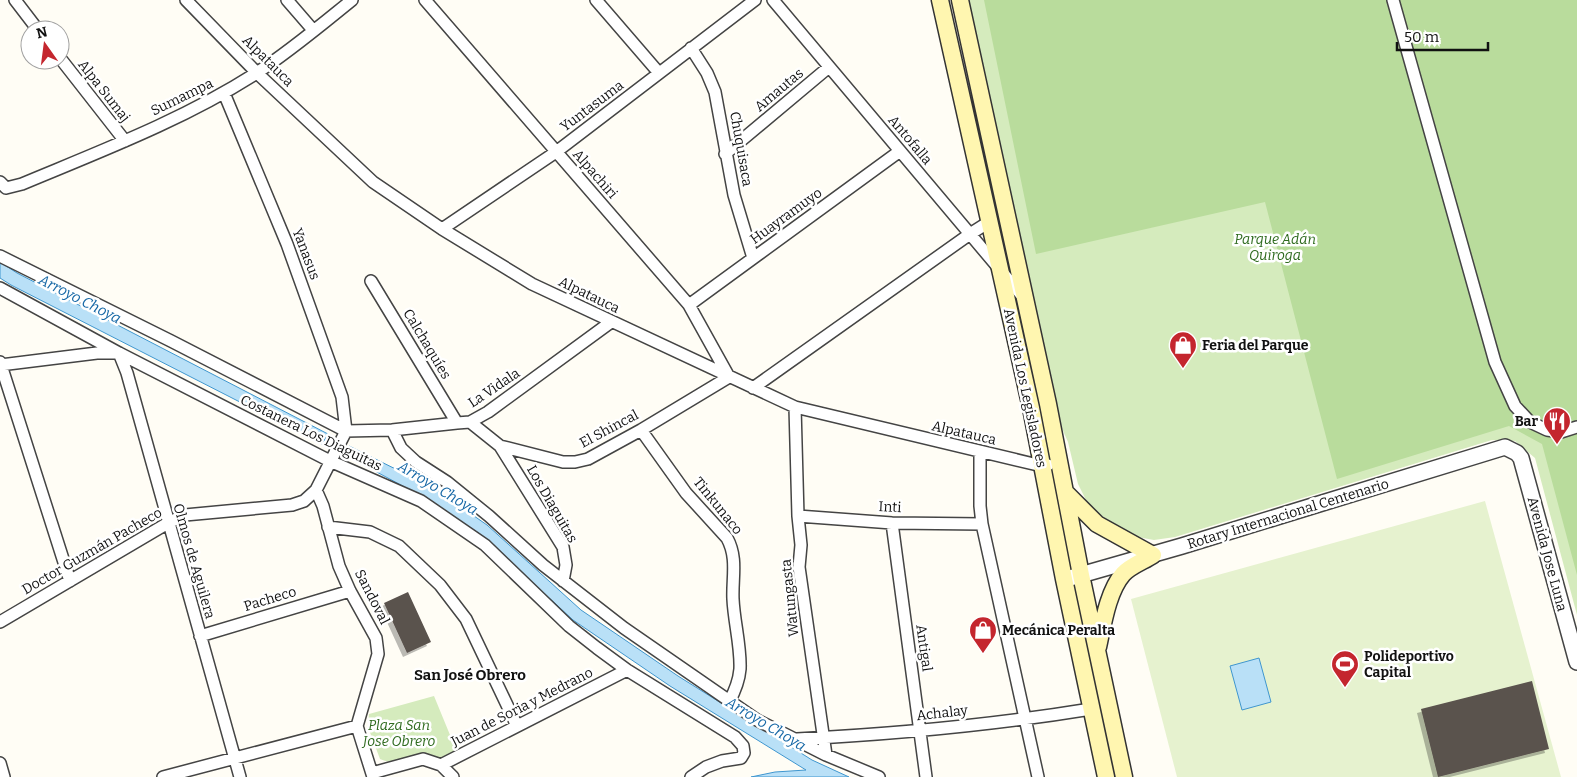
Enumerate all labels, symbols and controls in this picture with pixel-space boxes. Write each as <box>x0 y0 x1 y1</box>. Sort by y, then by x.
north arrow <box>20 20 70 70</box>
scale bar <box>1397 20 1488 52</box>
text: N <box>35 23 49 42</box>
text: 50 m <box>1404 28 1440 46</box>
street label: Alpatauca <box>239 32 297 90</box>
street label: Alpa Sumaj <box>74 57 134 125</box>
street label: Amautas <box>751 65 807 115</box>
street label: Sumampa <box>148 74 216 119</box>
street label: Yuntasuma <box>557 76 627 135</box>
street label: Chuquisaca <box>726 110 756 188</box>
street label: Antofalla <box>884 112 936 168</box>
street label: Alpachiri <box>569 146 621 202</box>
street label: Huayramuyo <box>747 184 825 248</box>
street label: Yanasus <box>288 226 324 282</box>
park label: Parque Adán Quiroga <box>1234 231 1316 264</box>
water label: Arroyo Choya <box>35 270 124 327</box>
street label: Alpatauca <box>556 273 623 317</box>
street label: Calchaquíes <box>399 306 455 382</box>
street label: Avenida Los Legisladores <box>1000 307 1050 469</box>
shop icon: Feria del Parque <box>1168 330 1198 369</box>
place label: Feria del Parque <box>1202 337 1309 354</box>
street label: La Vidala <box>465 364 523 411</box>
street label: Costanera Los Diaguitas <box>238 391 384 475</box>
street label: El Shincal <box>577 406 641 452</box>
restaurant icon: Bar <box>1542 406 1572 445</box>
place label: Bar <box>1515 413 1538 430</box>
street label: Alpatauca <box>930 417 998 449</box>
water label: Arroyo Choya <box>394 457 481 519</box>
street label: Los Diaguitas <box>523 462 581 546</box>
street label: Tinkunaco <box>690 474 746 538</box>
street label: Rotary Internacional Centenario <box>1185 475 1391 553</box>
street label: Avenida Jose Luna <box>1524 495 1571 614</box>
street label: Inti <box>878 498 902 516</box>
street label: Olmos de Aguilera <box>169 501 219 621</box>
street label: Doctor Guzmán Pacheco <box>19 504 165 598</box>
street label: Watungasta <box>777 558 803 638</box>
street label: Sandoval <box>351 567 393 627</box>
street label: Pacheco <box>242 583 298 615</box>
shop icon: Mecánica Peralta <box>968 615 998 654</box>
place label: Mecánica Peralta <box>1002 622 1115 639</box>
street label: Antigal <box>912 623 936 673</box>
place label: Polideportivo Capital <box>1364 648 1454 681</box>
sports icon: Polideportivo Capital <box>1330 649 1360 688</box>
street label: Juan de Soria y Medrano <box>447 664 596 751</box>
district label: San José Obrero <box>414 666 526 684</box>
water label: Arroyo Choya <box>722 693 809 755</box>
street label: Achalay <box>916 702 969 724</box>
park label: Plaza San Jose Obrero <box>361 717 435 750</box>

